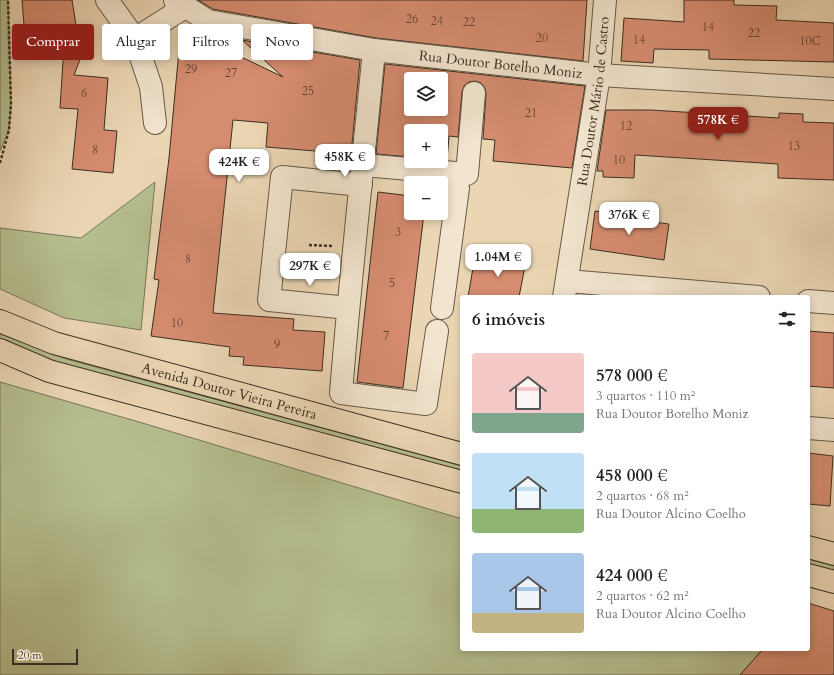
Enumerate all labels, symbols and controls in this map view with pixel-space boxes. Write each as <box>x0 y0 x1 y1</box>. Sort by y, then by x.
house number: 26 <box>406 11 418 27</box>
house number: 24 <box>431 13 443 29</box>
house number: 22 <box>463 14 475 30</box>
street label: Rua Doutor Mário de Castro <box>572 15 613 187</box>
house number: 14 <box>702 19 714 35</box>
chip: Comprar <box>12 24 94 60</box>
chip: Alugar <box>102 24 170 60</box>
chip: Filtros <box>178 24 243 60</box>
chip: Novo <box>251 24 313 60</box>
house number: 22 <box>748 25 760 41</box>
house number: 20 <box>536 30 548 46</box>
house number: 14 <box>633 32 645 48</box>
house number: 10C <box>799 33 821 49</box>
street label: Rua Doutor Botelho Moniz <box>418 46 584 83</box>
house number: 29 <box>185 61 197 77</box>
house number: 27 <box>225 65 237 81</box>
map controls <box>404 72 448 220</box>
button: layers <box>404 72 448 116</box>
house number: 25 <box>302 83 314 99</box>
house number: 6 <box>81 85 87 101</box>
house number: 21 <box>525 105 537 121</box>
pin: 578K € <box>685 107 751 141</box>
text: 578K € <box>697 111 739 129</box>
house number: 12 <box>620 118 632 134</box>
button: + <box>404 124 448 168</box>
house number: 13 <box>788 138 800 154</box>
house number: 8 <box>92 142 98 158</box>
pin: 458K € <box>312 144 378 178</box>
text: 458K € <box>324 148 366 166</box>
pin: 424K € <box>206 149 272 183</box>
house number: 10 <box>613 152 625 168</box>
text: 424K € <box>218 153 260 171</box>
button: − <box>404 176 448 220</box>
pin: 376K € <box>596 202 662 236</box>
text: 376K € <box>608 206 650 224</box>
house number: 3 <box>395 224 401 240</box>
pin: 1.04M € <box>461 244 535 278</box>
text: 1.04M € <box>474 248 522 266</box>
house number: 8 <box>185 251 191 267</box>
pin: 297K € <box>277 253 343 287</box>
text: 297K € <box>289 257 331 275</box>
house number: 5 <box>389 275 395 291</box>
text: 6 imóveis <box>472 308 545 331</box>
icon: filters <box>776 308 798 330</box>
house number: 10 <box>171 315 183 331</box>
house number: 7 <box>383 328 389 344</box>
house number: 9 <box>274 336 280 352</box>
street label: Avenida Doutor Vieira Pereira <box>140 358 319 424</box>
text: 578 000 € <box>596 364 668 387</box>
icon: home <box>504 369 552 417</box>
text: 3 quartos · 110 m² <box>596 387 695 405</box>
text: Rua Doutor Botelho Moniz <box>596 405 748 423</box>
text: 458 000 € <box>596 464 668 487</box>
icon: home <box>504 469 552 517</box>
text: 2 quartos · 68 m² <box>596 487 689 505</box>
text: Rua Doutor Alcino Coelho <box>596 505 746 523</box>
text: 424 000 € <box>596 564 668 587</box>
icon: home <box>504 569 552 617</box>
text: 2 quartos · 62 m² <box>596 587 689 605</box>
text: Rua Doutor Alcino Coelho <box>596 605 746 623</box>
scale bar <box>12 647 78 666</box>
text: 20 m <box>18 648 42 663</box>

